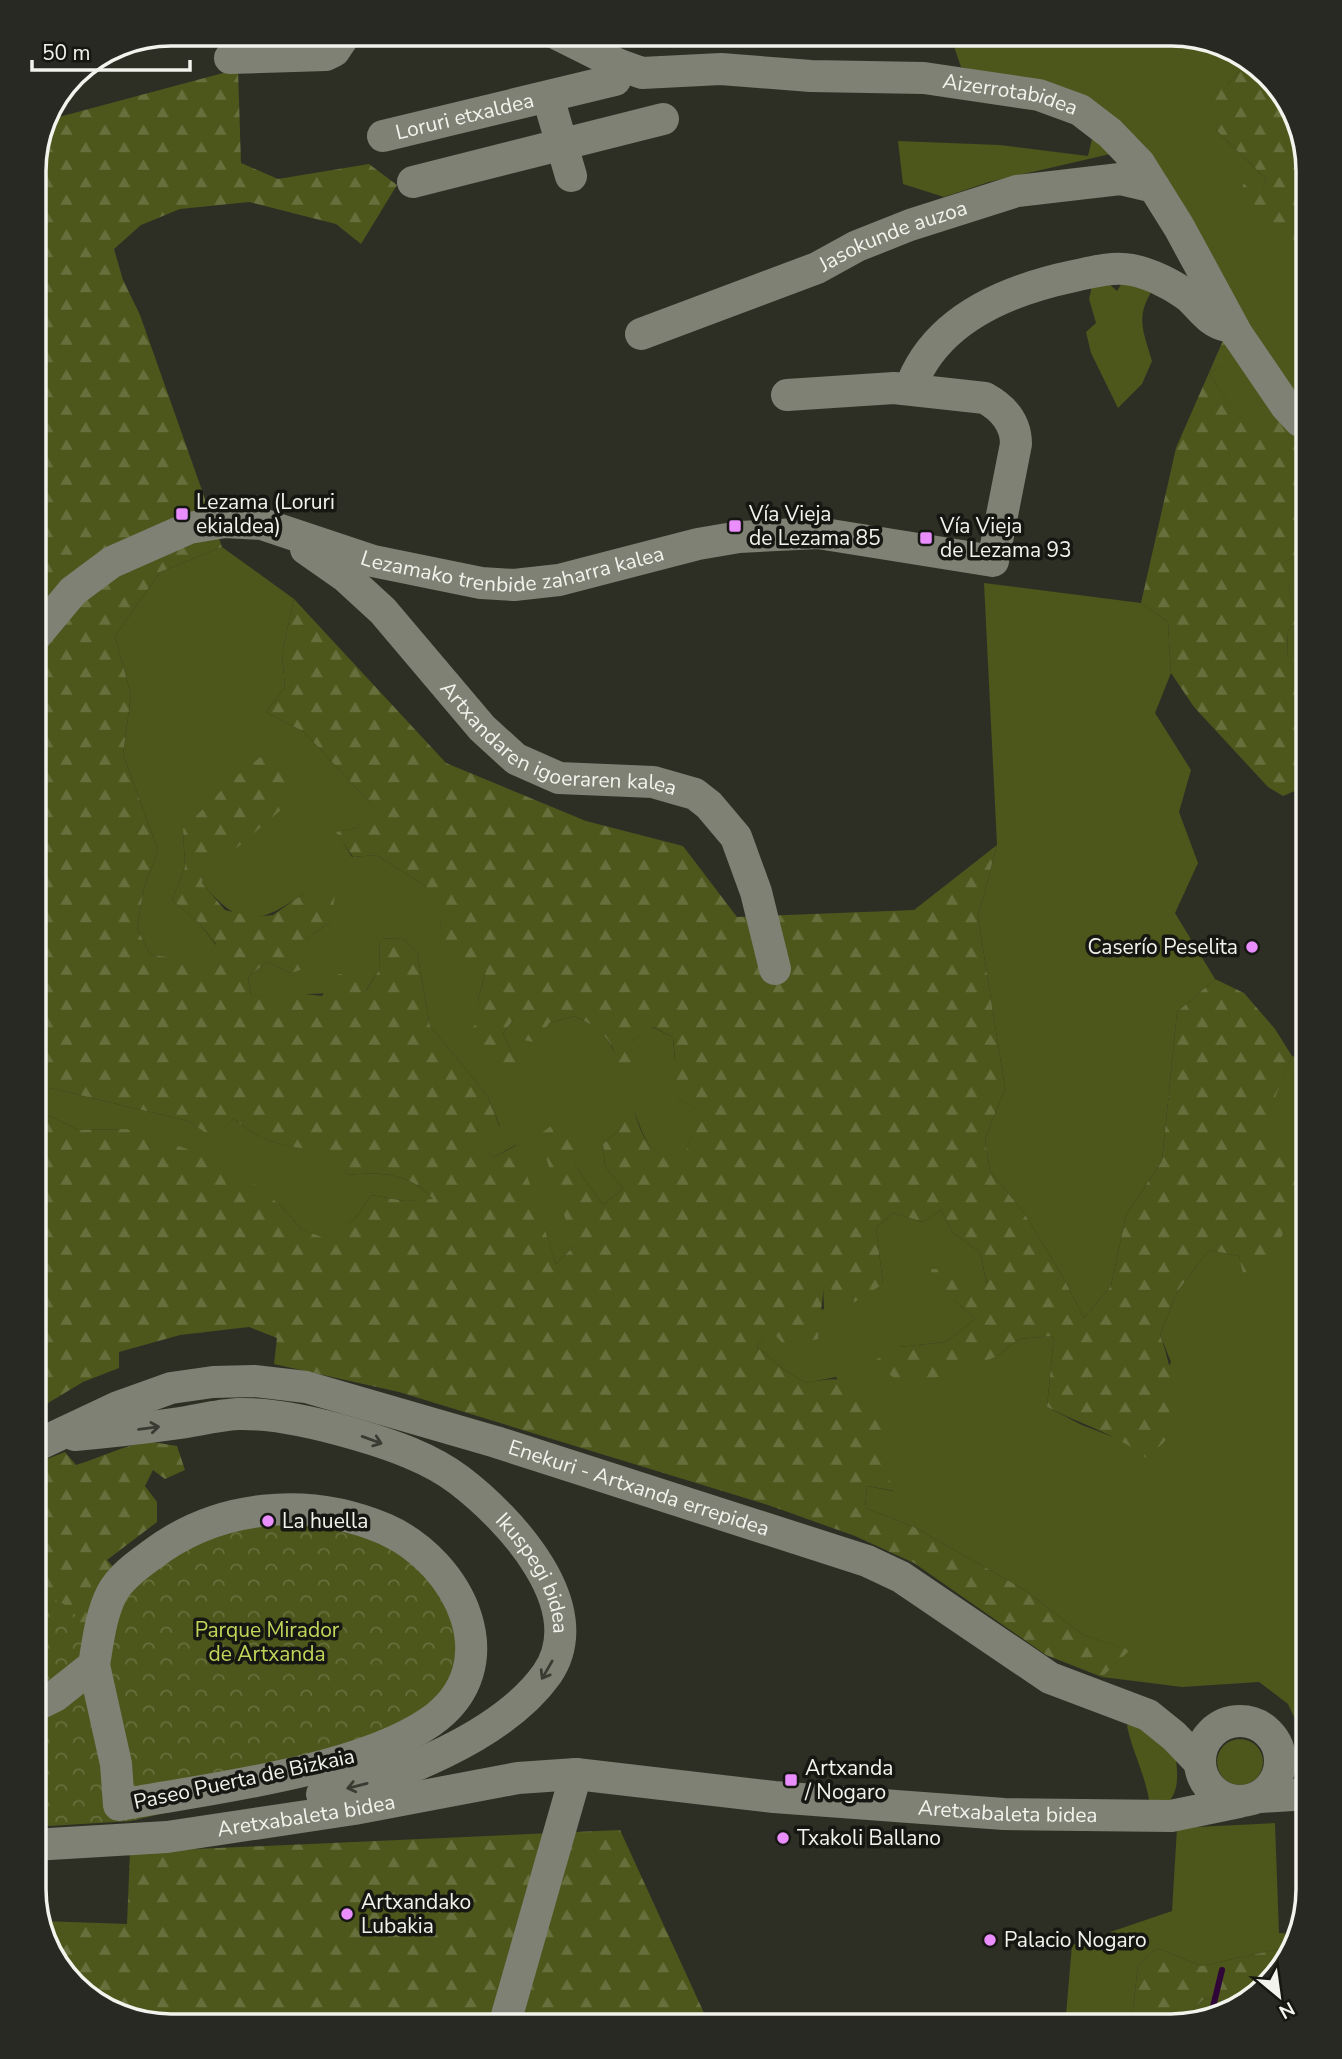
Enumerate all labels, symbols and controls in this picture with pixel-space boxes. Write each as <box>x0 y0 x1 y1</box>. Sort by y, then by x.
scale bar <box>32 28 189 72</box>
text: 50 m <box>42 39 91 67</box>
street label: Aizerrotabidea <box>941 67 1082 122</box>
street label: Loruri etxaldea <box>393 86 537 147</box>
street label: Jasokunde auzoa <box>813 194 971 279</box>
place label: Lezama (Loruri ekialdea) <box>196 488 335 540</box>
place label: Vía Vieja de Lezama 85 <box>748 500 881 552</box>
marker: Lezama (Loruri ekialdea) <box>174 506 190 522</box>
place label: Vía Vieja de Lezama 93 <box>939 512 1072 564</box>
marker: Vía Vieja de Lezama 85 <box>727 518 743 534</box>
marker: Vía Vieja de Lezama 93 <box>918 530 934 546</box>
street label: Lezamako trenbide zaharra kalea <box>360 537 668 567</box>
text: Lezamako trenbide zaharra kalea <box>357 539 667 599</box>
street label: Artxandaren igoeraren kalea <box>434 675 680 802</box>
place label: Caserío Peselita <box>1088 933 1238 961</box>
marker: Caserío Peselita <box>1244 939 1260 955</box>
one-way arrow <box>137 1421 160 1434</box>
street label: Enekuri - Artxanda errepidea <box>505 1433 773 1543</box>
one-way arrow <box>361 1435 383 1447</box>
street label: Ikuspegi bidea <box>489 1506 574 1634</box>
place label: La huella <box>282 1507 368 1535</box>
marker: La huella <box>260 1513 276 1529</box>
park label: Parque Mirador de Artxanda <box>195 1616 340 1668</box>
one-way arrow <box>540 1659 554 1679</box>
street label: Paseo Puerta de Bizkaia <box>131 1742 357 1816</box>
place label: Artxanda / Nogaro <box>804 1754 893 1806</box>
marker: Artxanda / Nogaro <box>783 1772 799 1788</box>
one-way arrow <box>346 1780 369 1793</box>
street label: Aretxabaleta bidea <box>215 1788 397 1843</box>
street label: Aretxabaleta bidea <box>917 1794 1098 1829</box>
place label: Txakoli Ballano <box>797 1824 941 1852</box>
marker: Txakoli Ballano <box>775 1830 791 1846</box>
place label: Artxandako Lubakia <box>361 1888 471 1940</box>
marker: Artxandako Lubakia <box>339 1906 355 1922</box>
place label: Palacio Nogaro <box>1004 1926 1147 1954</box>
marker: Palacio Nogaro <box>982 1932 998 1948</box>
north arrow <box>1244 1961 1314 2031</box>
text: N <box>1274 1995 1299 2025</box>

